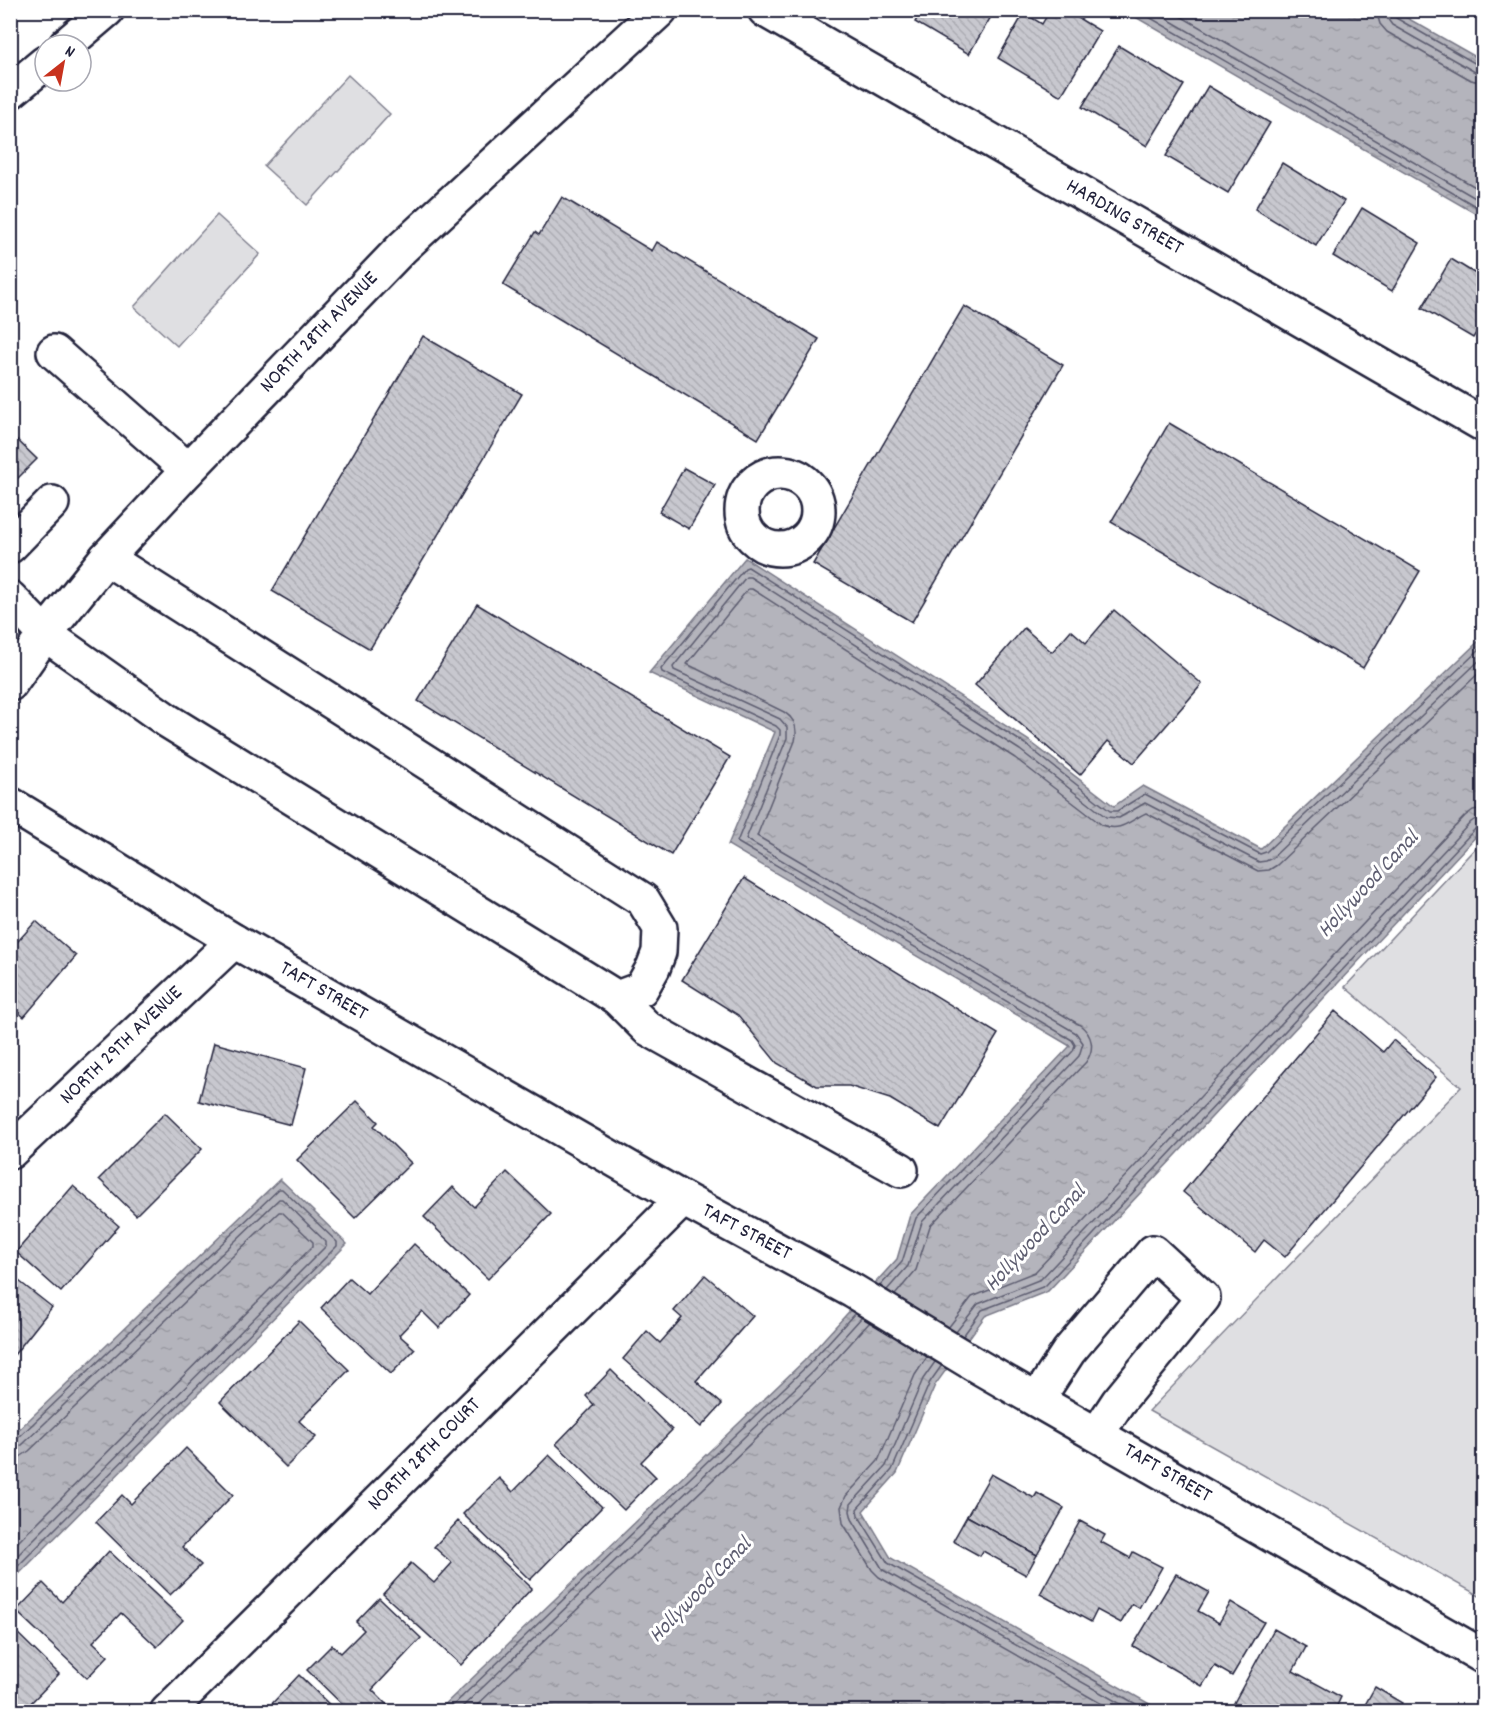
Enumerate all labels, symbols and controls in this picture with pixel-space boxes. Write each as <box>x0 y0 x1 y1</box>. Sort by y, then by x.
north arrow <box>33 33 93 93</box>
text: N <box>60 40 79 64</box>
street label: HARDING STREET <box>1060 172 1189 264</box>
street label: NORTH 28TH AVENUE <box>254 265 386 401</box>
water label: Hollywood Canal <box>1311 823 1428 945</box>
street label: TAFT STREET <box>273 955 373 1030</box>
street label: NORTH 29TH AVENUE <box>54 979 190 1113</box>
water label: Hollywood Canal <box>978 1177 1095 1299</box>
street label: TAFT STREET <box>696 1197 797 1269</box>
street label: NORTH 28TH COURT <box>362 1391 489 1518</box>
street label: TAFT STREET <box>1117 1437 1217 1512</box>
water label: Hollywood Canal <box>642 1530 761 1651</box>

